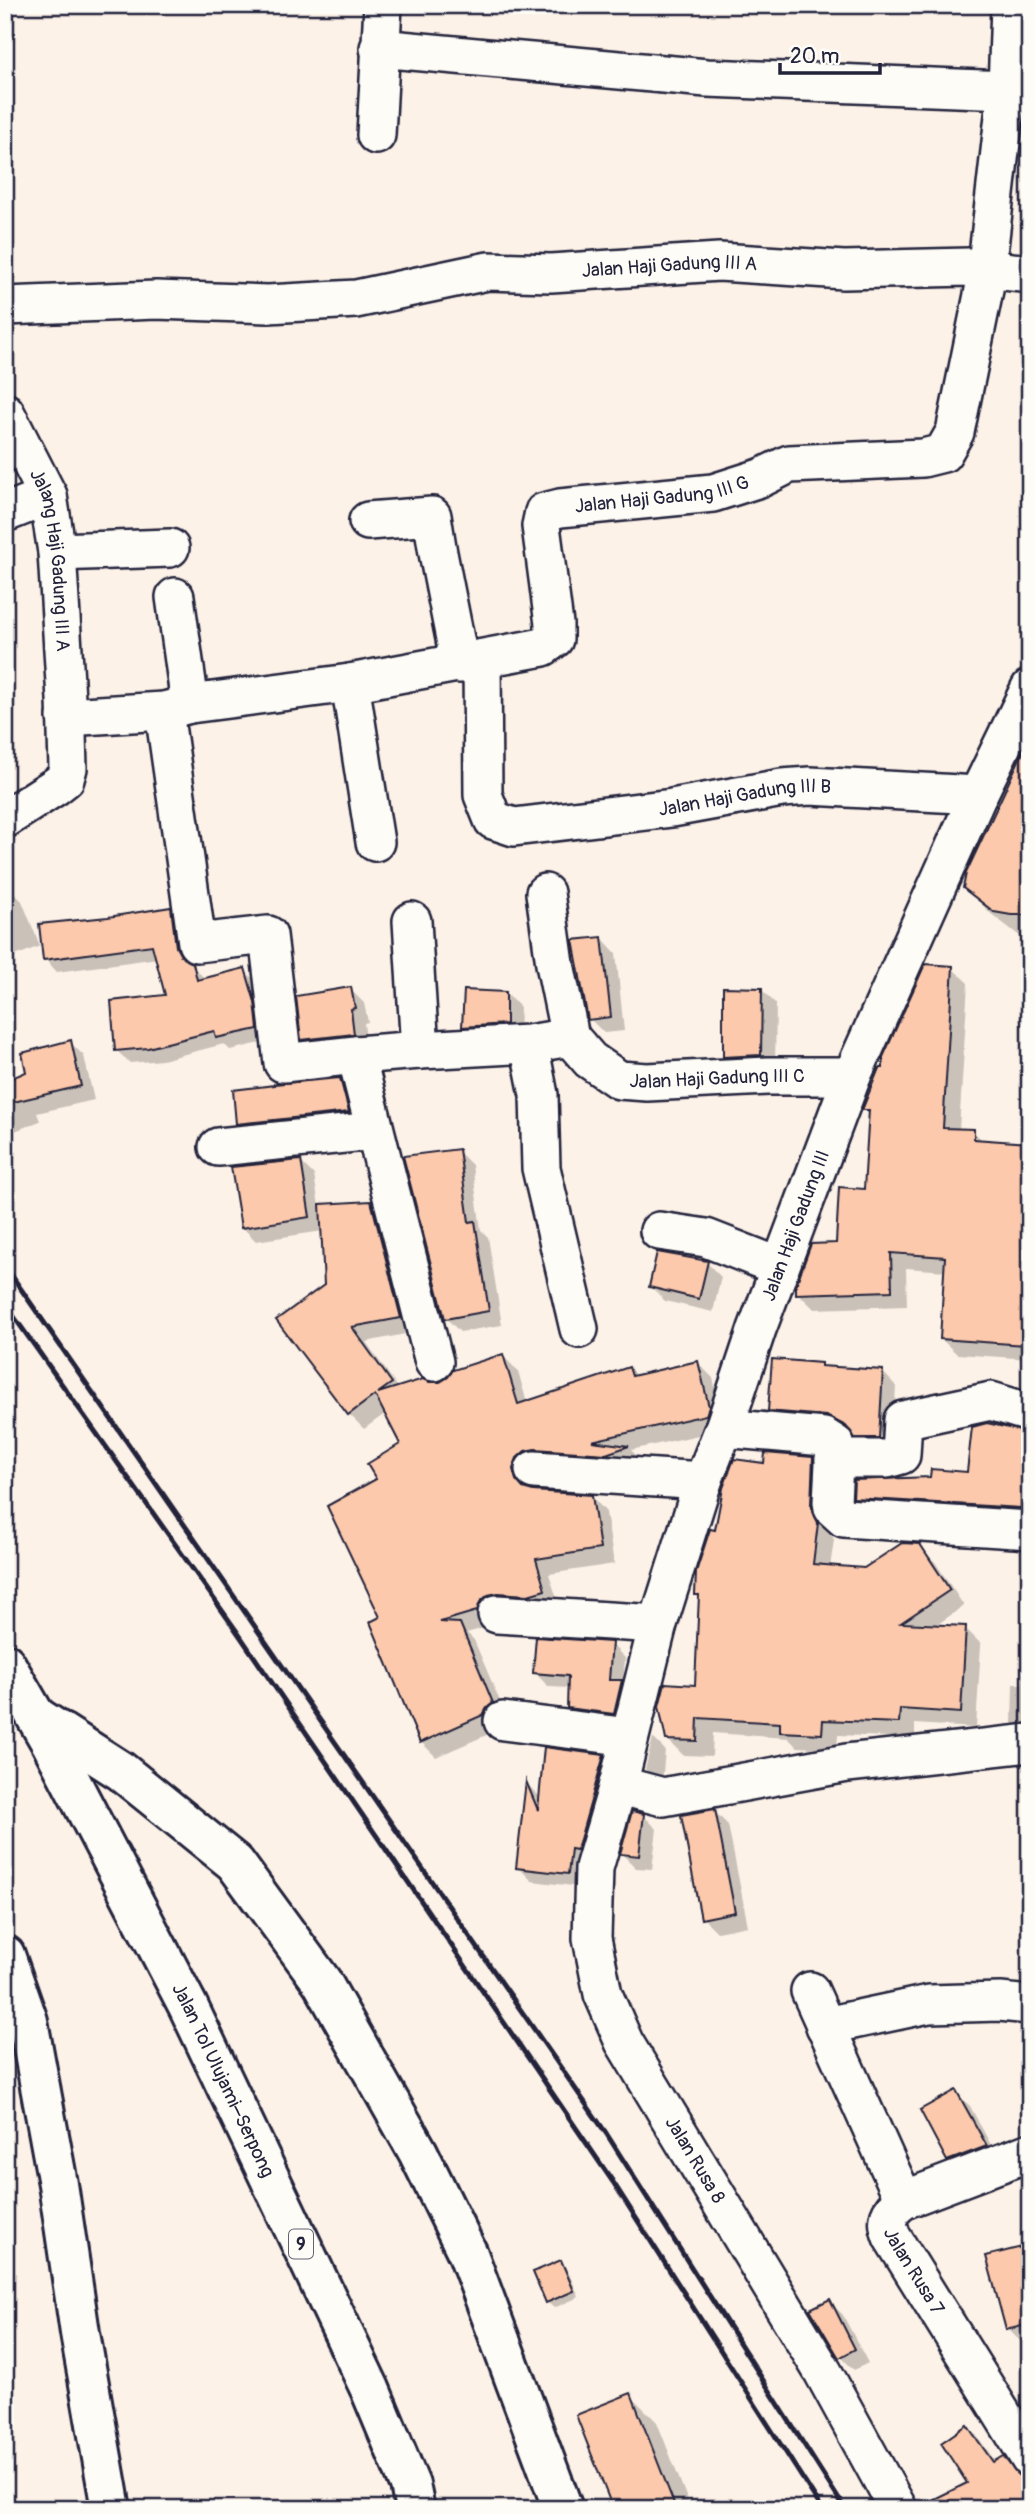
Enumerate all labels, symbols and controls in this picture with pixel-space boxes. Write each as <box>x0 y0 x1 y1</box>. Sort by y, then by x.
scale bar <box>780 32 879 76</box>
text: 20 m <box>790 43 839 70</box>
street label: Jalan Haji Gadung III A <box>581 250 758 283</box>
street label: Jalang Haji Gadung III A <box>24 465 75 652</box>
street label: Jalan Haji Gadung III G <box>574 470 752 518</box>
street label: Jalan Haji Gadung III B <box>657 774 832 821</box>
street label: Jalan Haji Gadung III C <box>629 1064 805 1094</box>
street label: Jalan Haji Gadung III <box>757 1147 835 1304</box>
street label: Jalan Tol Ulujami–Serpong <box>166 1979 280 2181</box>
street label: Jalan Rusa 8 <box>660 2112 730 2208</box>
street label: Jalan Rusa 7 <box>878 2225 949 2319</box>
road number: 9 <box>289 2230 313 2258</box>

